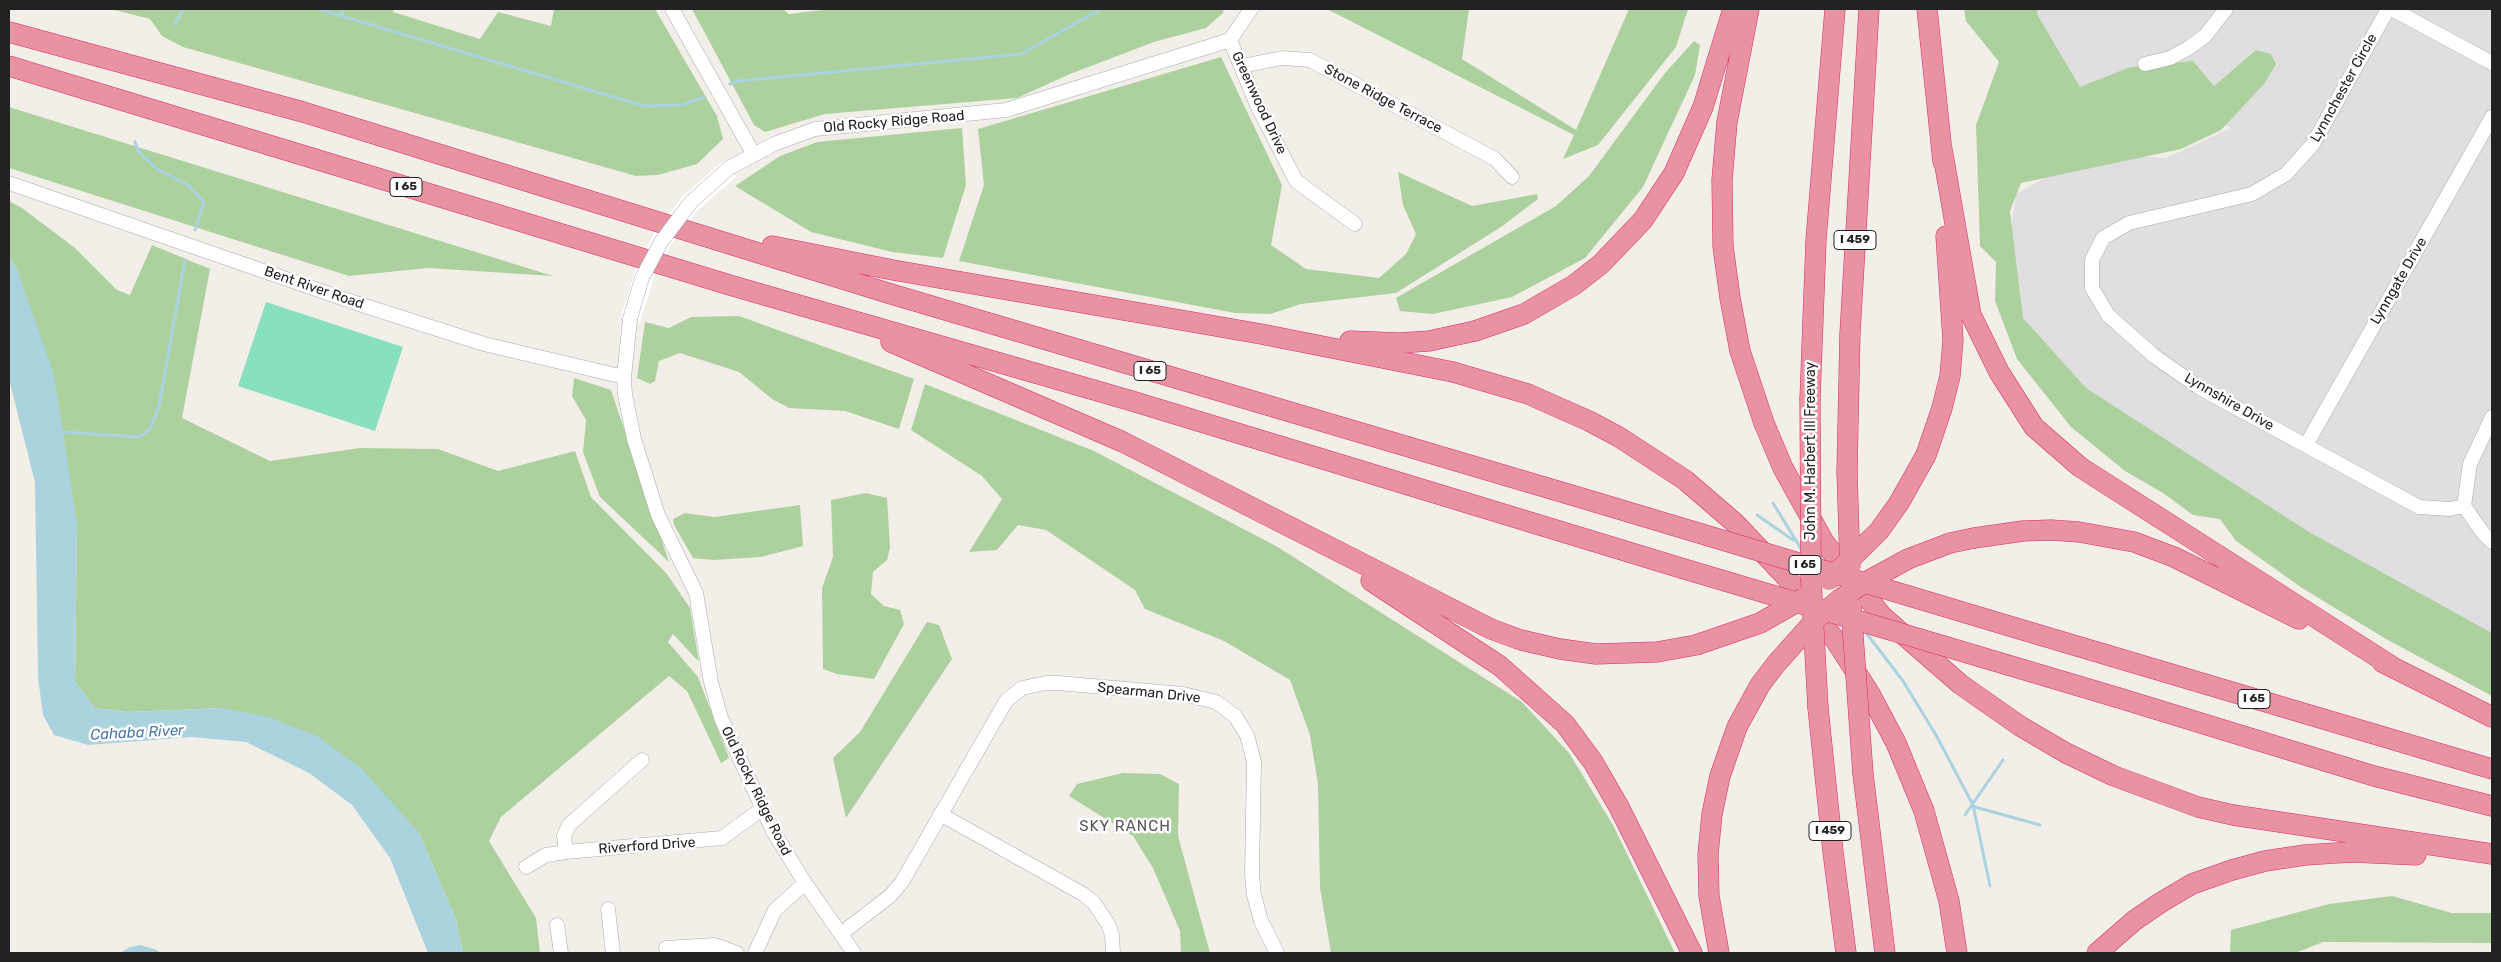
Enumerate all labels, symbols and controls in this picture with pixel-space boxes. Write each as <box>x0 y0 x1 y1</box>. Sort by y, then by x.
street label: Lynnchester Circle <box>2307 31 2381 145</box>
street label: Greenwood Drive <box>1228 49 1290 157</box>
street label: Stone Ridge Terrace <box>1321 61 1445 137</box>
street label: Old Rocky Ridge Road <box>823 107 965 137</box>
road number: I 65 <box>390 178 422 196</box>
road number: I 459 <box>1834 230 1876 250</box>
street label: Lynngate Drive <box>2367 235 2431 327</box>
street label: Bent River Road <box>262 263 366 313</box>
road number: I 65 <box>1134 362 1166 381</box>
street label: John M. Harbert III Freeway <box>1803 362 1819 540</box>
street label: Lynnshire Drive <box>2181 370 2277 434</box>
road number: I 65 <box>1789 556 1821 574</box>
street label: Spearman Drive <box>1097 679 1201 707</box>
road number: I 65 <box>2238 690 2270 709</box>
water label: Cahaba River <box>90 722 184 744</box>
street label: Old Rocky Ridge Road <box>717 724 795 858</box>
district label: SKY RANCH <box>1078 818 1172 836</box>
road number: I 459 <box>1809 821 1851 840</box>
street label: Riverford Drive <box>598 834 696 858</box>

